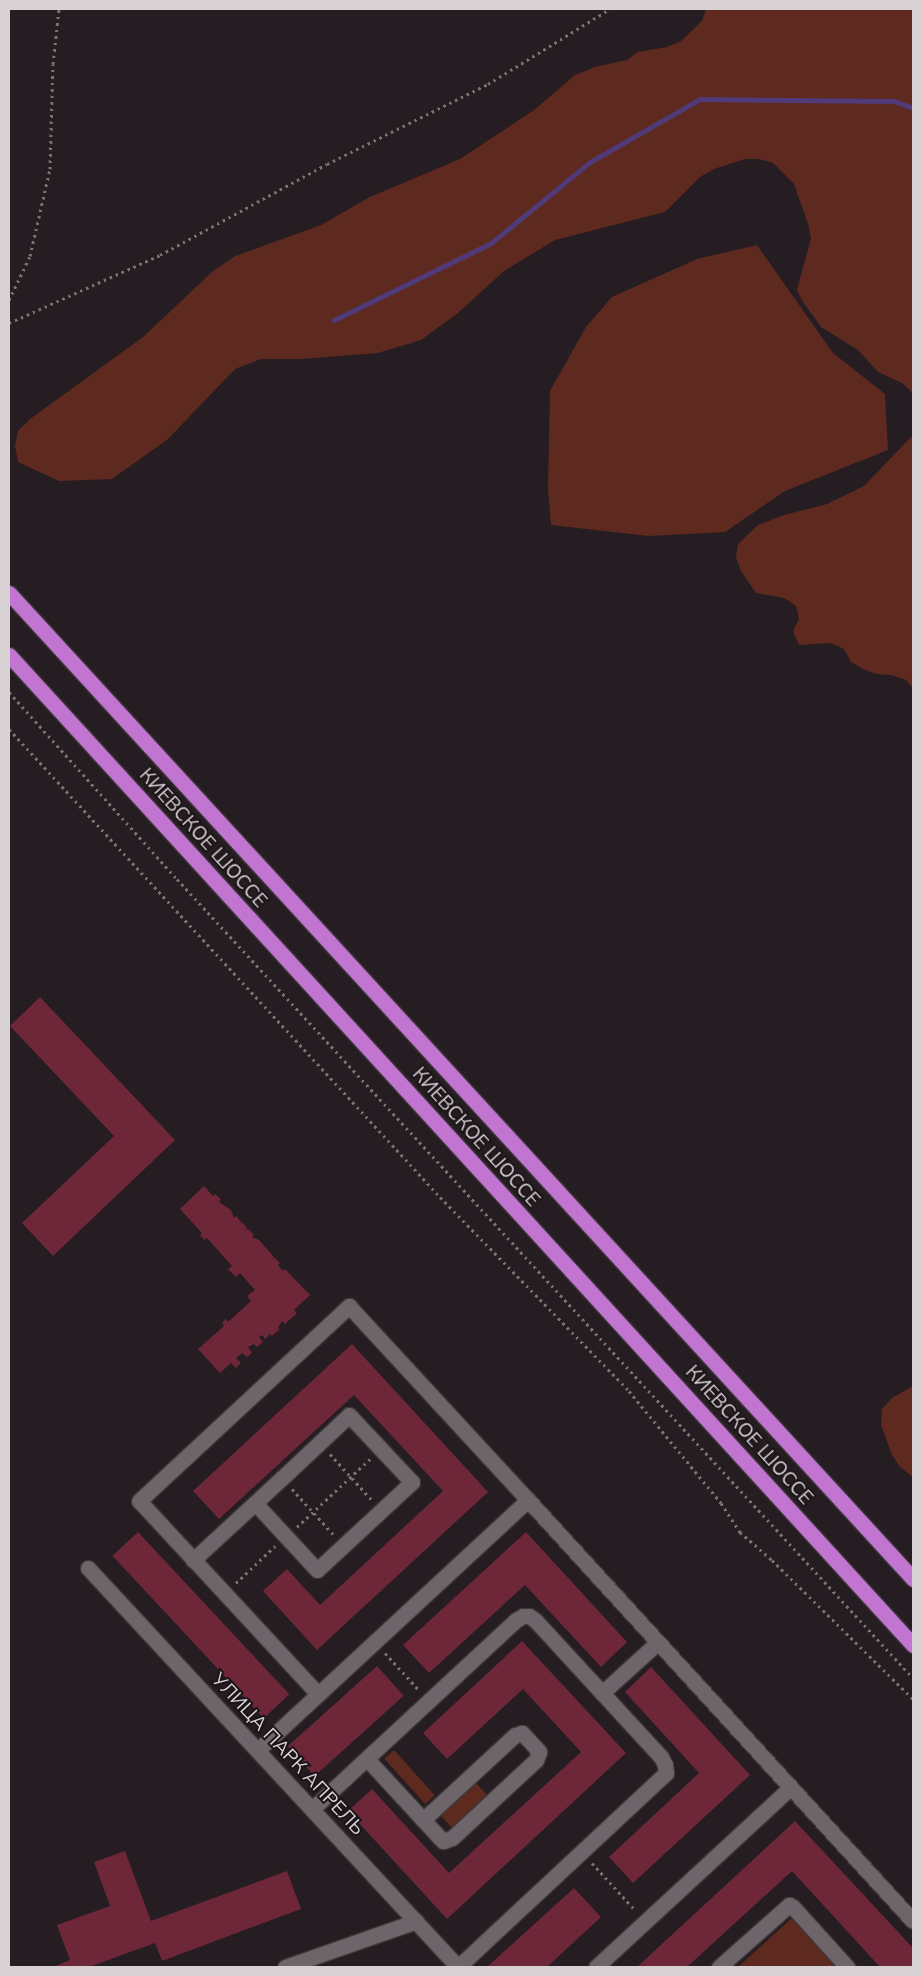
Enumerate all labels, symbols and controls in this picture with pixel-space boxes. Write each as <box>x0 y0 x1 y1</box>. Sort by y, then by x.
street label: КИЕВСКОЕ ШОССЕ <box>135 764 271 912</box>
street label: КИЕВСКОЕ ШОССЕ <box>408 1063 544 1211</box>
street label: КИЕВСКОЕ ШОССЕ <box>681 1361 817 1509</box>
street label: УЛИЦА ПАРК АПРЕЛЬ <box>207 1668 369 1840</box>

